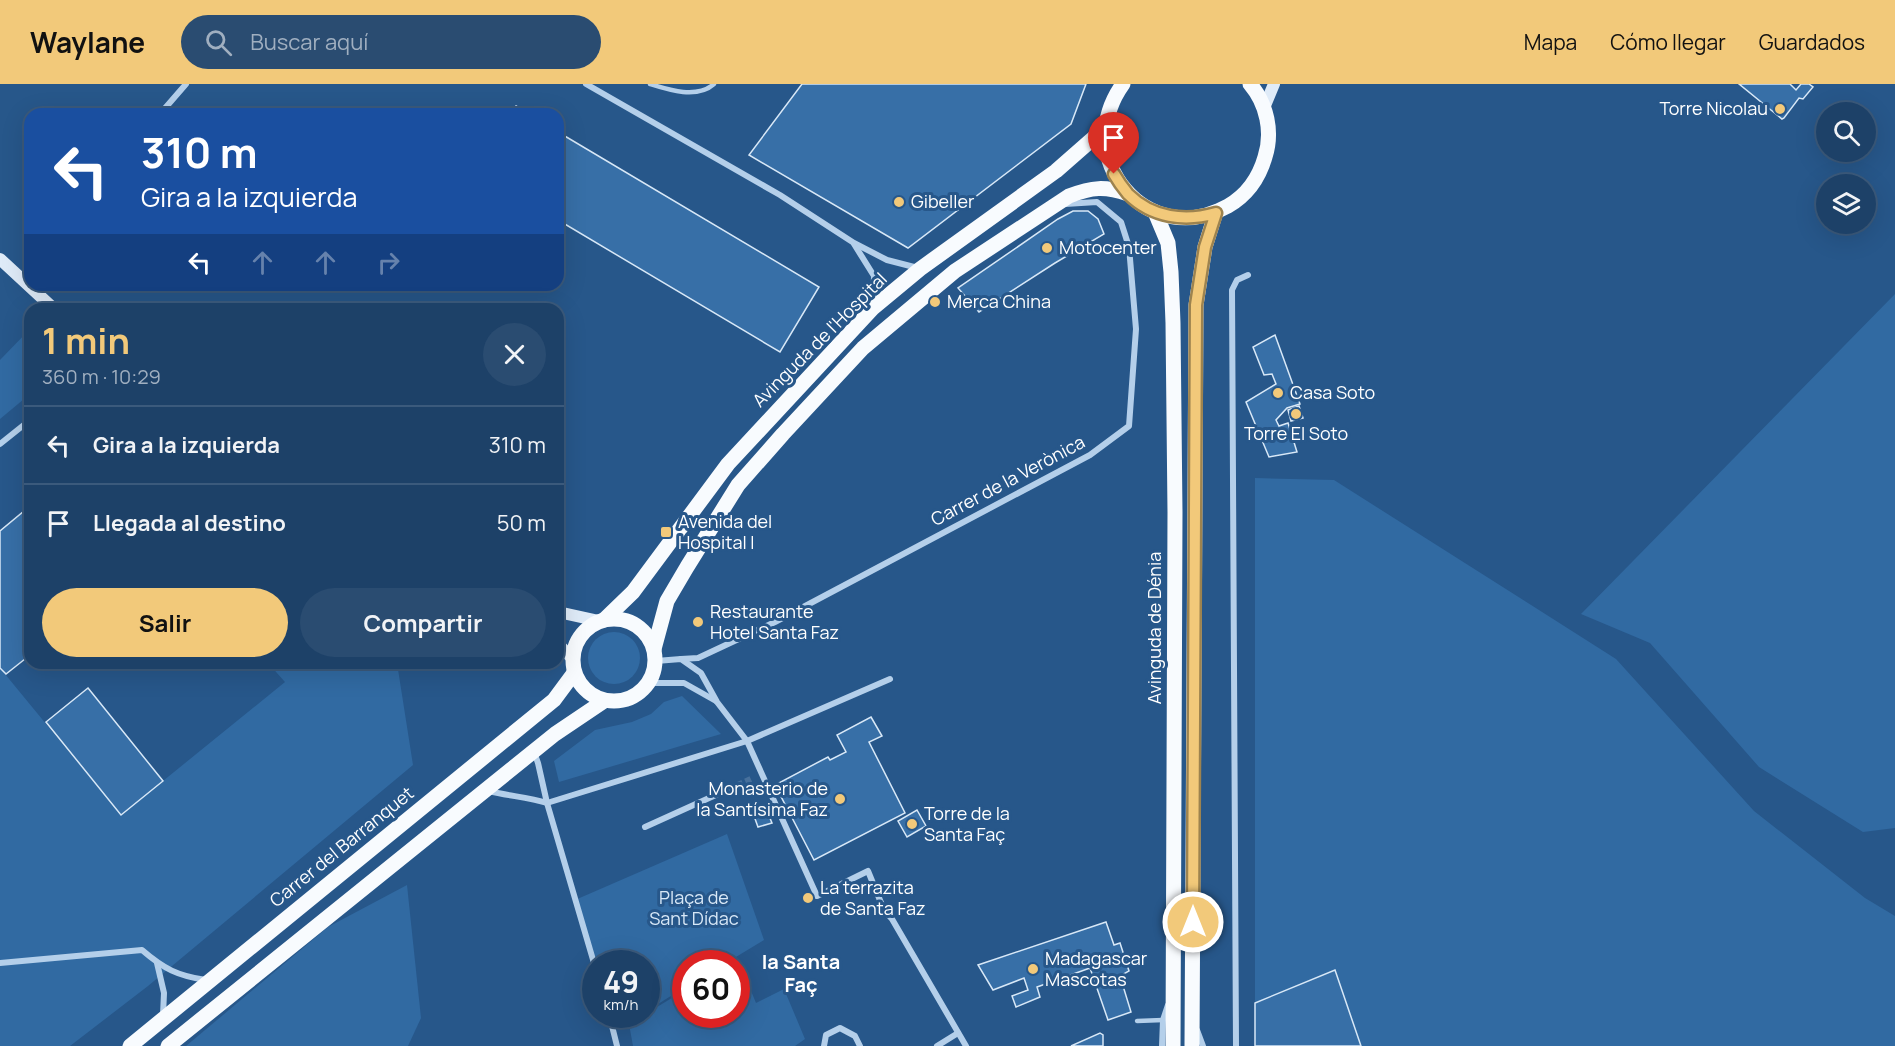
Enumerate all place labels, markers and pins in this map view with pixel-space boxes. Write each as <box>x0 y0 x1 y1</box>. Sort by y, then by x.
place label: Torre Nicolau <box>1659 96 1768 120</box>
marker: Torre Nicolau <box>1773 102 1787 116</box>
pin <box>1088 112 1139 174</box>
place label: Gibeller <box>911 189 975 213</box>
marker: Gibeller <box>892 195 906 209</box>
place label: Motocenter <box>1059 235 1157 259</box>
marker: Motocenter <box>1040 241 1054 255</box>
place label: Merca China <box>947 289 1051 313</box>
marker: Merca China <box>928 295 942 309</box>
place label: Casa Soto <box>1290 380 1375 404</box>
marker: Casa Soto <box>1271 386 1285 400</box>
marker: Torre El Soto <box>1289 407 1303 421</box>
place label: Torre El Soto <box>1244 421 1348 445</box>
place label: Avenida del Hospital I <box>678 509 772 554</box>
marker: Avenida del Hospital I <box>659 525 673 539</box>
place label: Restaurante Hotel Santa Faz <box>710 599 839 644</box>
marker: Restaurante Hotel Santa Faz <box>691 615 705 629</box>
place label: Monasterio de la Santísima Faz <box>696 776 828 821</box>
marker: Monasterio de la Santísima Faz <box>833 792 847 806</box>
place label: Torre de la Santa Faç <box>924 801 1010 846</box>
marker: Torre de la Santa Faç <box>905 817 919 831</box>
place label: La terrazita de Santa Faz <box>820 875 926 920</box>
marker: La terrazita de Santa Faz <box>801 891 815 905</box>
place label: Madagascar Mascotas <box>1045 946 1148 991</box>
marker: Madagascar Mascotas <box>1026 962 1040 976</box>

